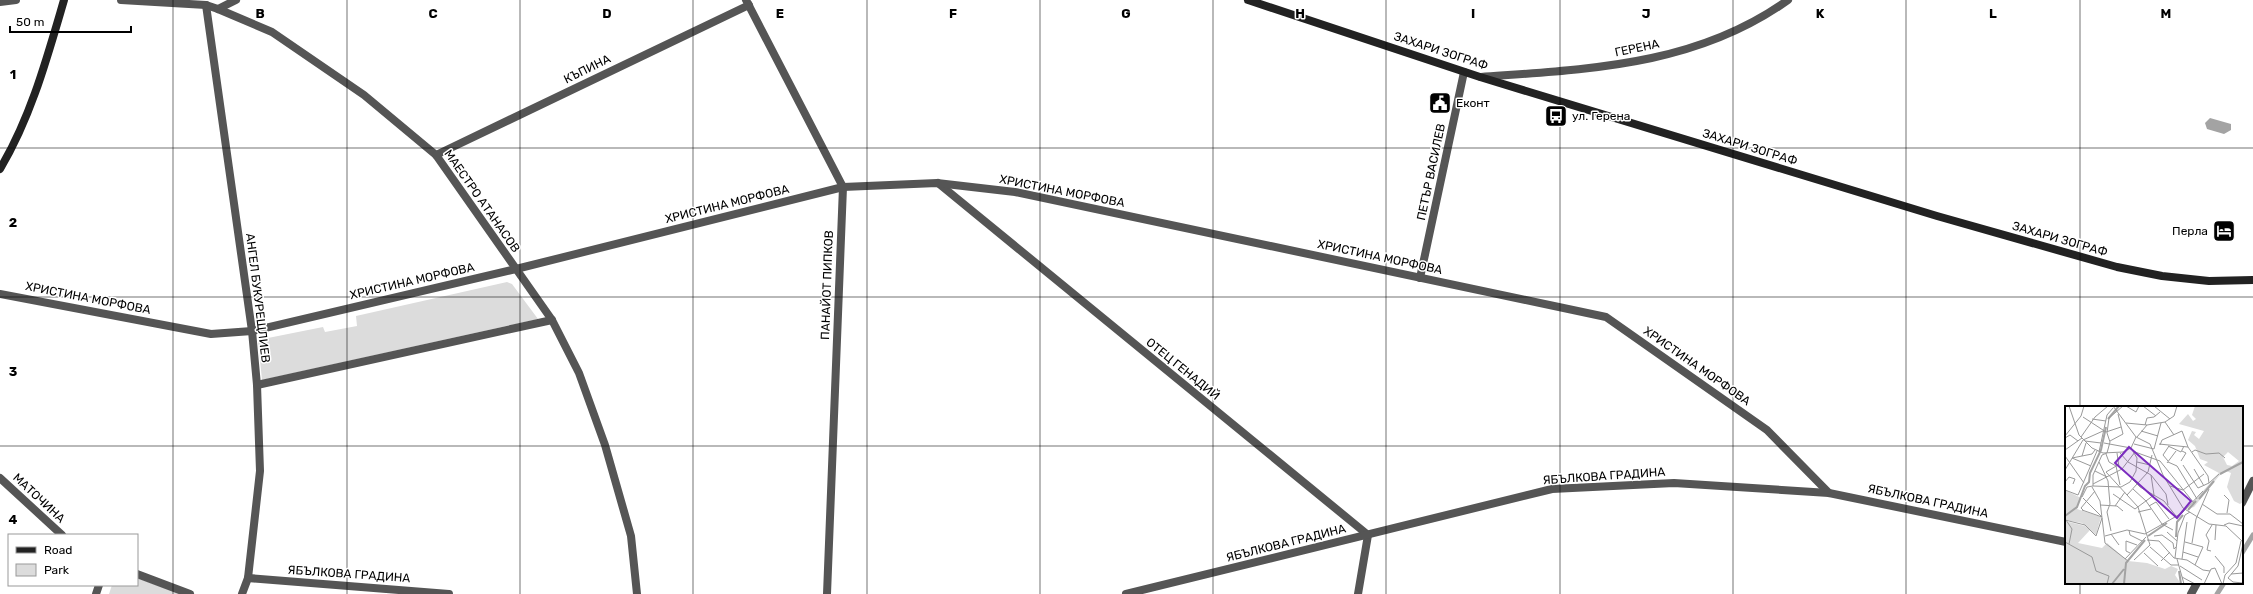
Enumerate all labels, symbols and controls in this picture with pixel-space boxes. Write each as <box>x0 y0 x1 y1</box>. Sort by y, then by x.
text: B <box>255 6 265 21</box>
text: C <box>428 6 438 21</box>
text: D <box>602 6 612 21</box>
text: E <box>776 6 784 21</box>
text: F <box>949 6 957 21</box>
text: G <box>1121 6 1131 21</box>
text: H <box>1295 6 1305 21</box>
text: I <box>1471 6 1475 21</box>
text: J <box>1642 6 1650 21</box>
text: K <box>1816 6 1825 21</box>
text: L <box>1989 6 1997 21</box>
text: M <box>2161 6 2171 21</box>
scale bar <box>10 8 131 34</box>
text: 50 m <box>16 15 44 29</box>
street label: ЗАХАРИ ЗОГРАФ <box>1392 29 1490 73</box>
street label: ГЕРЕНА <box>1613 36 1661 60</box>
street label: КЪПИНА <box>561 52 613 86</box>
text: 1 <box>10 67 16 82</box>
public building icon: Еконт <box>1427 90 1453 116</box>
place label: Еконт <box>1456 96 1490 110</box>
bus stop icon: ул. Герена <box>1543 103 1569 129</box>
place label: ул. Герена <box>1572 109 1630 123</box>
street label: ПЕТЪР ВАСИЛЕВ <box>1414 122 1448 222</box>
street label: ЗАХАРИ ЗОГРАФ <box>1701 126 1799 168</box>
street label: МАЕСТРО АТАНАСОВ <box>441 147 523 255</box>
street label: ХРИСТИНА МОРФОВА <box>998 172 1126 210</box>
street label: ХРИСТИНА МОРФОВА <box>663 182 791 226</box>
text: 2 <box>9 215 17 230</box>
hotel icon: Перла <box>2211 218 2237 244</box>
street label: ЗАХАРИ ЗОГРАФ <box>2011 219 2109 259</box>
place label: Перла <box>2172 224 2208 238</box>
street label: ПАНАЙОТ ПИПКОВ <box>818 230 836 340</box>
street label: АНГЕЛ БУКУРЕЩЛИЕВ <box>243 232 273 364</box>
street label: ХРИСТИНА МОРФОВА <box>1316 237 1444 277</box>
street label: ХРИСТИНА МОРФОВА <box>348 260 476 302</box>
street label: ХРИСТИНА МОРФОВА <box>24 279 152 317</box>
street label: ХРИСТИНА МОРФОВА <box>1641 324 1753 408</box>
street label: ОТЕЦ ГЕНАДИЙ <box>1143 335 1223 403</box>
text: 3 <box>9 364 18 379</box>
inset map <box>2065 406 2243 584</box>
street label: ЯБЪЛКОВА ГРАДИНА <box>1542 465 1666 487</box>
street label: МАТОЧИНА <box>10 470 68 526</box>
street label: ЯБЪЛКОВА ГРАДИНА <box>1866 481 1990 521</box>
text: 4 <box>9 512 18 527</box>
street label: ЯБЪЛКОВА ГРАДИНА <box>1225 521 1347 565</box>
legend <box>8 534 138 586</box>
text: Road <box>44 543 72 557</box>
text: Park <box>44 563 70 577</box>
street label: ЯБЪЛКОВА ГРАДИНА <box>287 563 411 585</box>

